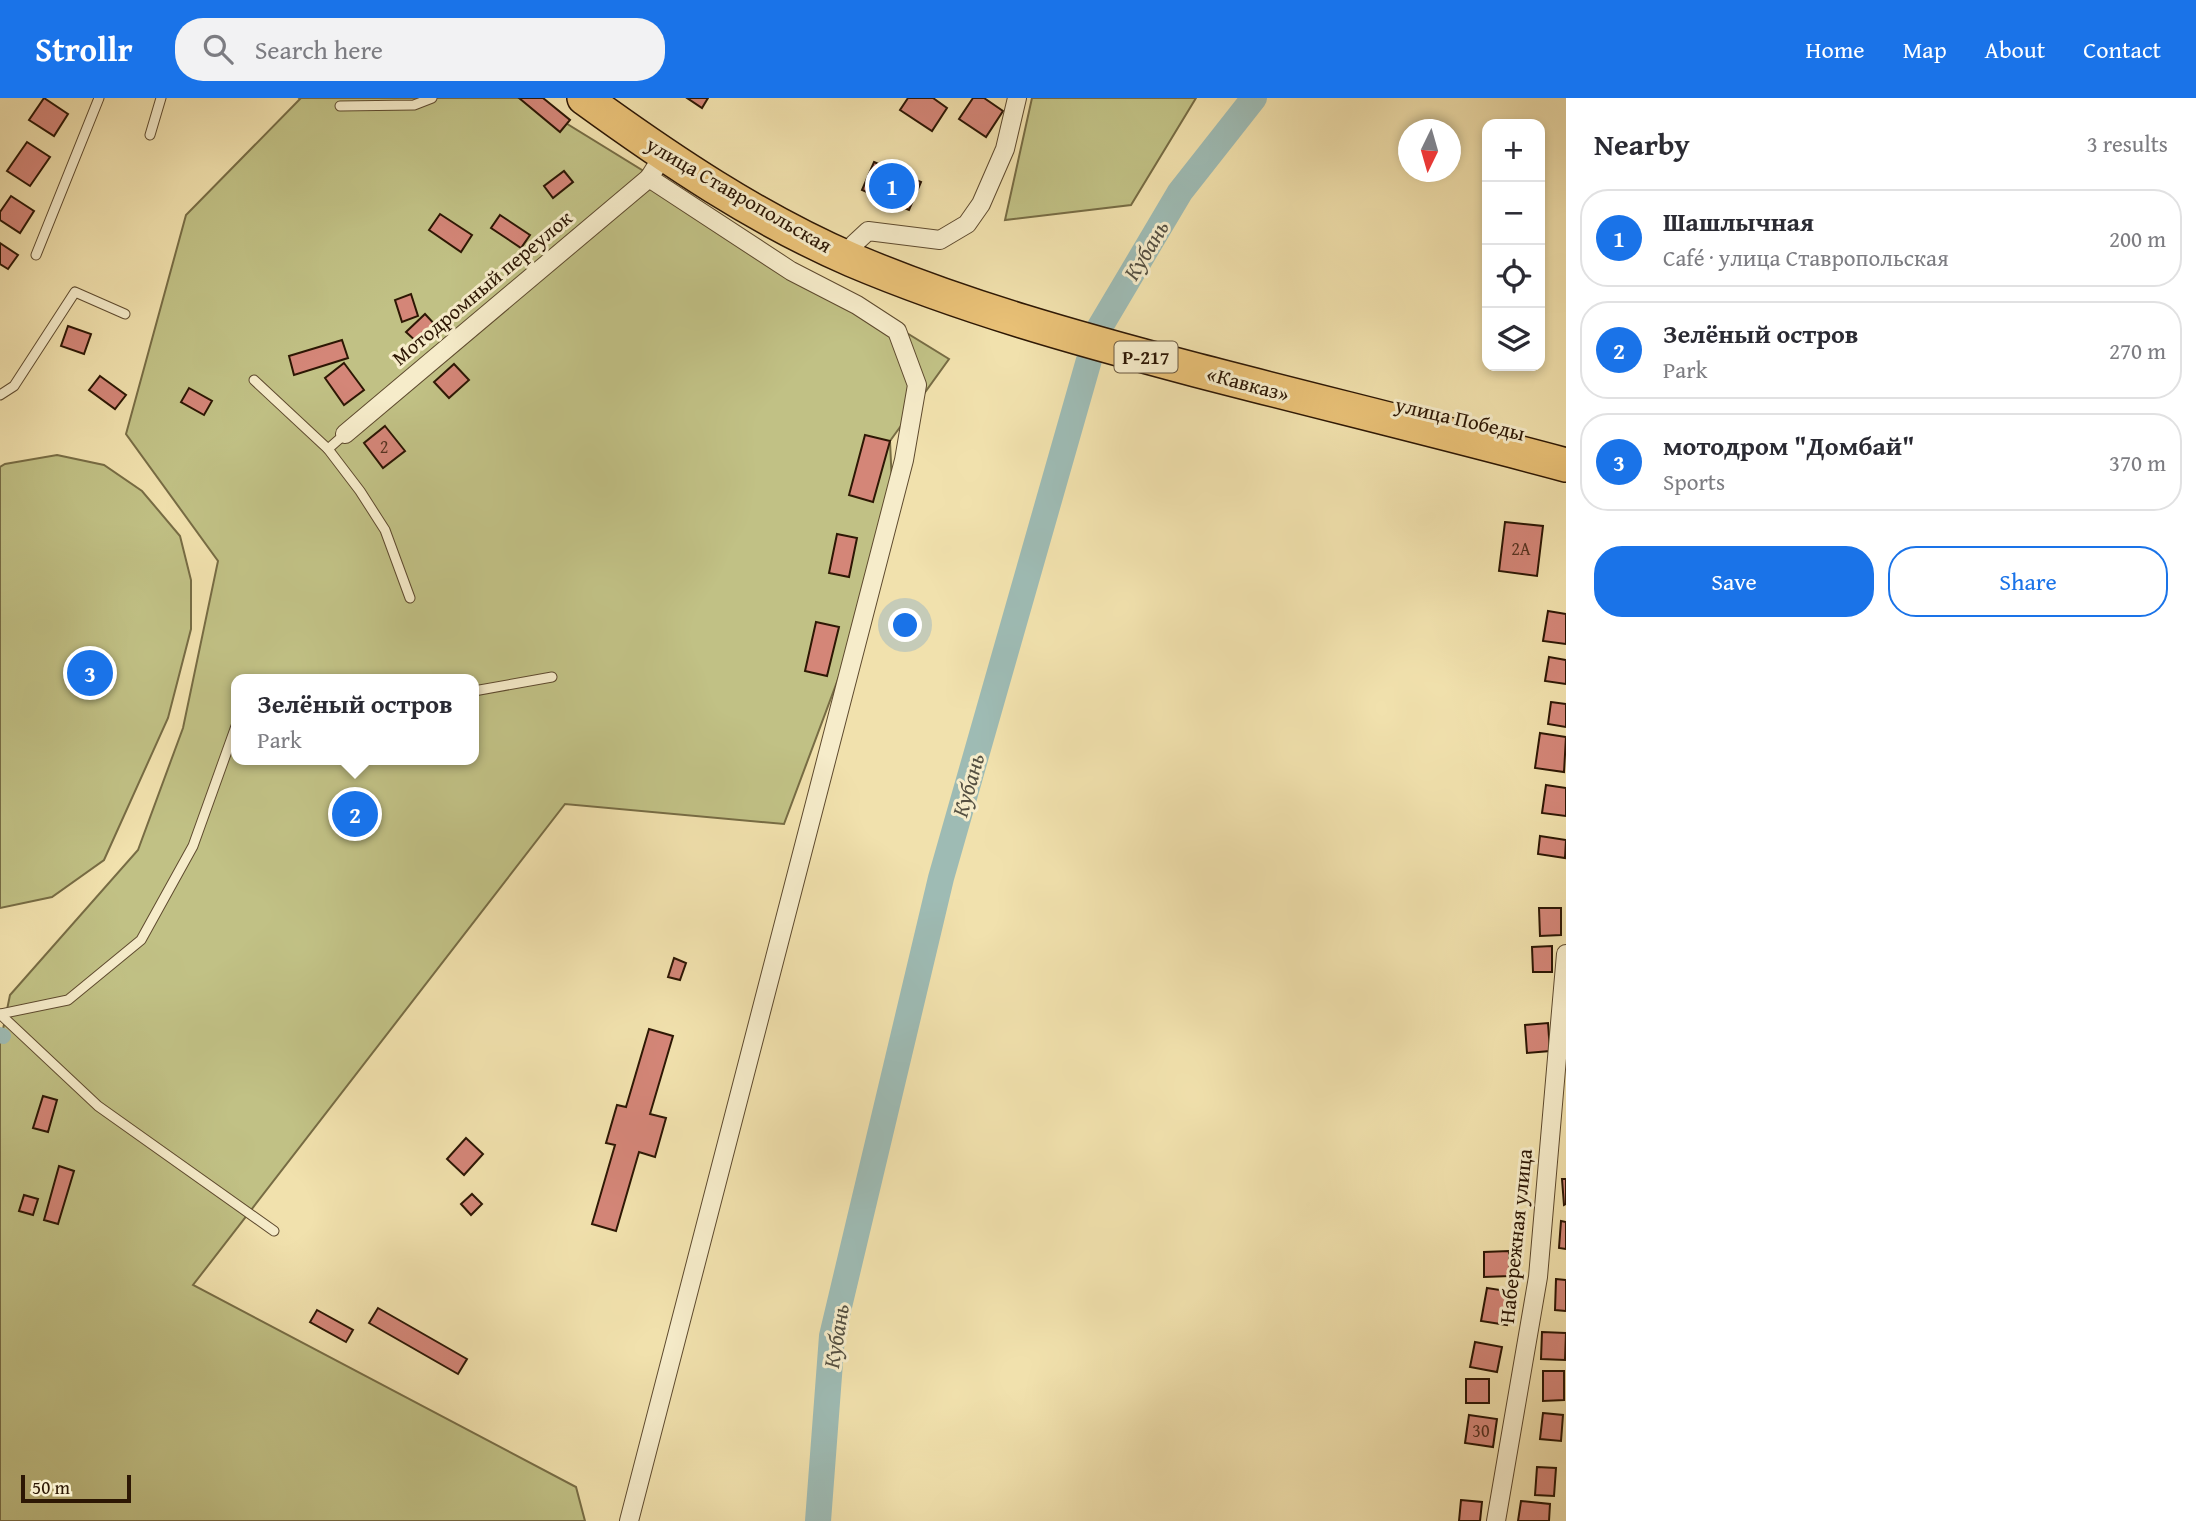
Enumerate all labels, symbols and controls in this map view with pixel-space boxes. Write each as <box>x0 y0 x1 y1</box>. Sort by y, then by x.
search box <box>175 18 665 81</box>
text: Strollr <box>35 25 133 73</box>
icon: search <box>199 30 237 68</box>
text: Search here <box>255 30 383 69</box>
text: Home <box>1806 32 1865 67</box>
text: Map <box>1903 32 1947 67</box>
text: About <box>1985 32 2045 67</box>
text: Contact <box>2083 32 2161 67</box>
north arrow <box>1398 119 1461 182</box>
map controls <box>1482 119 1545 371</box>
button: + <box>1482 119 1545 182</box>
text: Nearby <box>1594 122 1690 166</box>
text: 3 results <box>2087 127 2168 160</box>
street label: улица Ставропольская <box>640 128 838 261</box>
pin: 1 <box>869 160 915 212</box>
button: − <box>1482 182 1545 245</box>
text: Шашлычная <box>1663 202 1814 241</box>
street label: Мотодромный переулок <box>385 203 579 373</box>
water label: Кубань <box>1115 213 1176 286</box>
text: 1 <box>1613 222 1625 255</box>
text: 200 m <box>2109 222 2166 255</box>
text: Café · улица Ставропольская <box>1663 241 1949 274</box>
button: locate <box>1482 245 1545 308</box>
button: layers <box>1482 308 1545 371</box>
text: Зелёный остров <box>1663 314 1858 353</box>
text: 2 <box>1613 334 1625 367</box>
text: 270 m <box>2109 334 2166 367</box>
road number: Р-217 <box>1114 342 1178 372</box>
text: Park <box>1663 353 1707 386</box>
street label: «Кавказ» <box>1204 358 1293 409</box>
street label: улица Победы <box>1391 388 1528 449</box>
text: мотодром "Домбай" <box>1663 426 1915 465</box>
house number: 2 <box>380 433 388 460</box>
text: 3 <box>1613 446 1625 479</box>
text: 370 m <box>2109 446 2166 479</box>
text: Sports <box>1663 465 1725 498</box>
house number: 2А <box>1511 535 1531 562</box>
button: Save <box>1594 546 1874 617</box>
button: Share <box>1888 546 2168 617</box>
your location <box>888 608 922 642</box>
pin: 3 <box>67 647 113 699</box>
popup <box>231 674 479 765</box>
text: Зелёный остров <box>257 684 453 723</box>
text: Park <box>257 723 302 756</box>
water label: Кубань <box>943 749 992 821</box>
pin: 2 <box>332 788 378 840</box>
street label: Набережная улица <box>1491 1147 1540 1325</box>
water label: Кубань <box>814 1301 857 1371</box>
house number: 30 <box>1472 1417 1490 1444</box>
scale bar <box>21 1472 131 1504</box>
text: 50 m <box>32 1473 70 1501</box>

